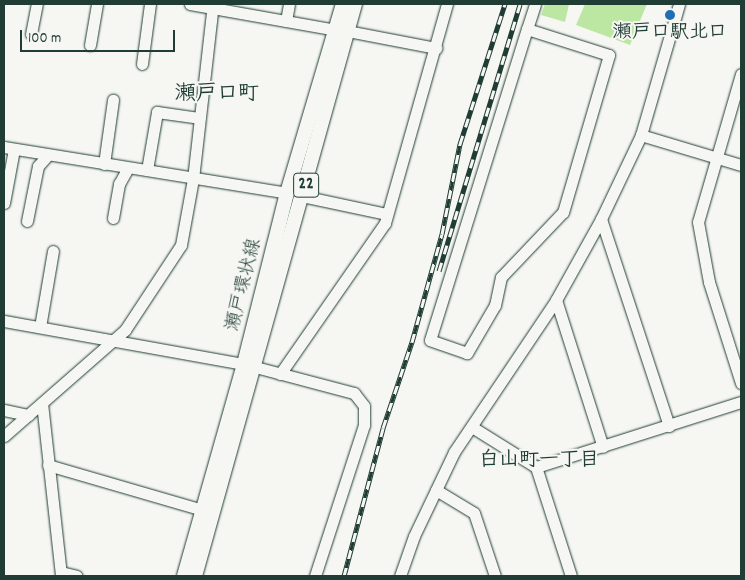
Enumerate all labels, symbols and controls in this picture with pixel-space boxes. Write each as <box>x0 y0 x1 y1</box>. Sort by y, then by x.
marker: 瀬戸口駅北口 <box>664 9 676 21</box>
scale bar <box>22 20 178 52</box>
place label: 瀬戸口駅北口 <box>613 23 727 45</box>
text: 100 m <box>28 28 61 50</box>
district label: 瀬戸口町 <box>175 82 259 108</box>
road number: 22 <box>292 170 320 200</box>
street label: 瀬戸環状線 <box>222 236 268 334</box>
district label: 白山町一丁目 <box>479 449 599 473</box>

